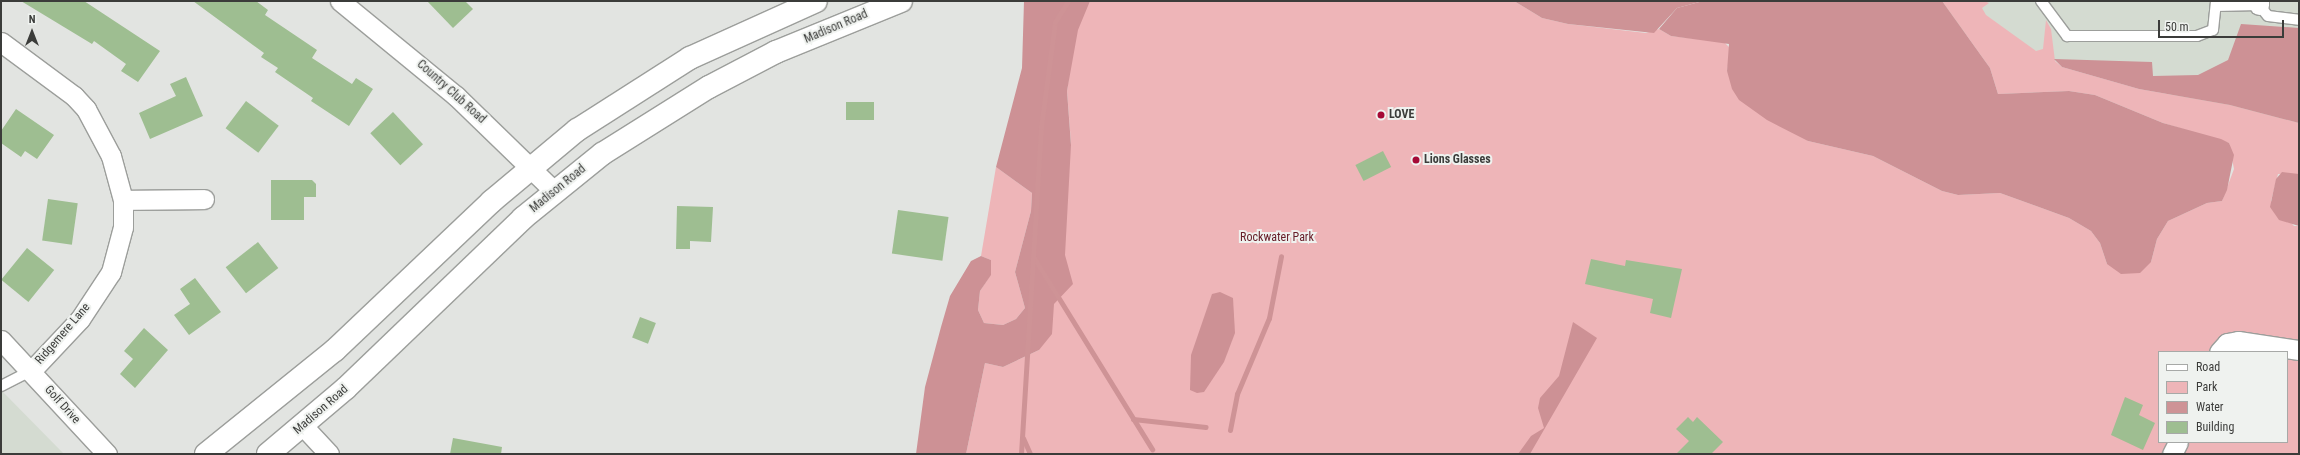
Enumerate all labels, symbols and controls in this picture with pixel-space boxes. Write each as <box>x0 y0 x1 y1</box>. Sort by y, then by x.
street label: Madison Road <box>802 7 870 47</box>
north arrow <box>12 12 52 52</box>
scale bar <box>2160 12 2286 38</box>
text: N <box>29 13 35 26</box>
text: 50 m <box>2165 20 2189 34</box>
street label: Country Club Road <box>414 57 488 127</box>
place label: LOVE <box>1389 108 1414 122</box>
marker: LOVE <box>1376 110 1386 120</box>
place label: Lions Glasses <box>1424 153 1491 167</box>
marker: Lions Glasses <box>1411 155 1421 165</box>
street label: Madison Road <box>527 162 589 216</box>
park label: Rockwater Park <box>1240 231 1314 245</box>
street label: Ridgemere Lane <box>33 301 93 367</box>
legend <box>2158 351 2288 443</box>
text: Road <box>2196 360 2220 374</box>
text: Park <box>2196 380 2217 394</box>
street label: Madison Road <box>291 382 351 438</box>
street label: Golf Drive <box>41 383 83 427</box>
text: Water <box>2196 400 2224 414</box>
text: Building <box>2196 420 2234 434</box>

